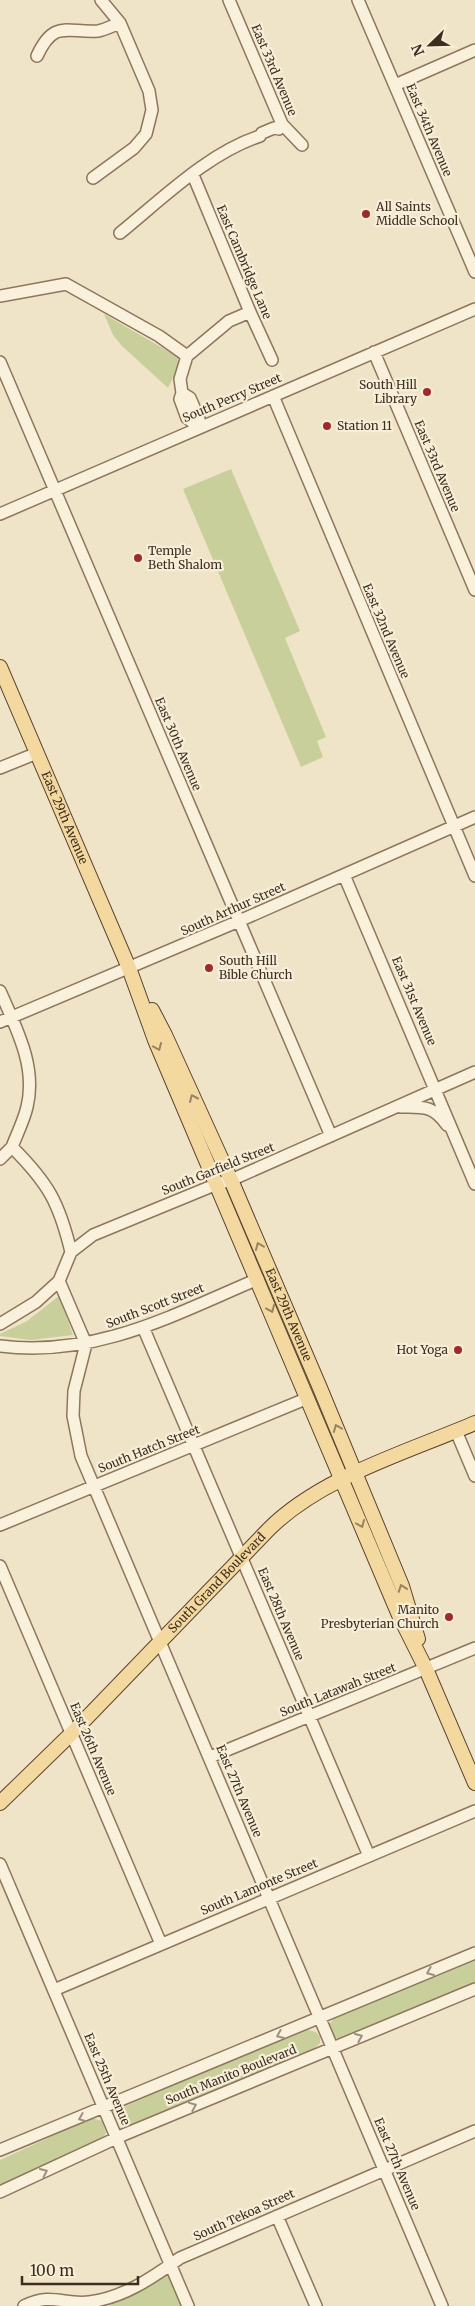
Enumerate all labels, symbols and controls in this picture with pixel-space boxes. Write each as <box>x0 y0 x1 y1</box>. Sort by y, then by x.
north arrow <box>405 20 455 70</box>
street label: East 33rd Avenue <box>248 22 301 118</box>
text: N <box>408 41 428 59</box>
street label: East 34th Avenue <box>403 81 456 178</box>
place label: All Saints Middle School <box>375 199 458 228</box>
street label: East Cambridge Lane <box>214 203 275 321</box>
marker: All Saints Middle School <box>360 208 372 220</box>
street label: South Perry Street <box>180 370 284 425</box>
place label: South Hill Library <box>359 377 417 406</box>
marker: South Hill Library <box>421 386 433 398</box>
place label: Station 11 <box>337 418 393 433</box>
street label: East 33rd Avenue <box>411 418 464 514</box>
marker: Station 11 <box>321 420 333 432</box>
place label: Temple Beth Shalom <box>148 543 222 572</box>
marker: Temple Beth Shalom <box>132 552 144 564</box>
street label: East 32nd Avenue <box>360 581 413 681</box>
street label: East 30th Avenue <box>152 695 205 793</box>
street label: East 29th Avenue <box>39 769 92 866</box>
street label: South Arthur Street <box>178 879 288 938</box>
place label: South Hill Bible Church <box>219 953 292 982</box>
street label: East 31st Avenue <box>389 954 440 1048</box>
marker: South Hill Bible Church <box>203 962 215 974</box>
one-way arrow <box>152 1042 163 1051</box>
one-way arrow <box>189 1094 200 1103</box>
street label: South Garfield Street <box>159 1139 277 1198</box>
one-way arrow <box>255 1242 266 1251</box>
street label: East 29th Avenue <box>263 1266 316 1363</box>
street label: South Scott Street <box>104 1280 206 1331</box>
one-way arrow <box>264 1304 275 1313</box>
place label: Hot Yoga <box>397 1342 449 1357</box>
marker: Hot Yoga <box>452 1344 464 1356</box>
street label: South Hatch Street <box>96 1421 202 1476</box>
one-way arrow <box>332 1424 343 1433</box>
one-way arrow <box>355 1519 366 1528</box>
street label: South Grand Boulevard <box>165 1529 268 1636</box>
street label: East 28th Avenue <box>255 1565 308 1663</box>
one-way arrow <box>398 1585 408 1593</box>
place label: Manito Presbyterian Church <box>321 1602 439 1631</box>
marker: Manito Presbyterian Church <box>443 1611 455 1623</box>
street label: South Latawah Street <box>278 1659 398 1720</box>
street label: East 26th Avenue <box>67 1700 120 1797</box>
street label: East 27th Avenue <box>213 1742 266 1839</box>
street label: South Lamonte Street <box>198 1855 320 1918</box>
one-way arrow <box>426 1965 435 1976</box>
one-way arrow <box>276 2028 285 2039</box>
street label: East 25th Avenue <box>81 2030 134 2127</box>
one-way arrow <box>354 2033 363 2044</box>
street label: South Manito Boulevard <box>163 2041 298 2108</box>
one-way arrow <box>188 2102 197 2112</box>
one-way arrow <box>78 2111 87 2122</box>
street label: East 27th Avenue <box>371 2115 424 2212</box>
one-way arrow <box>39 2167 48 2178</box>
street label: South Tekoa Street <box>191 2185 297 2244</box>
scale bar <box>22 2254 139 2286</box>
text: 100 m <box>30 2261 74 2280</box>

